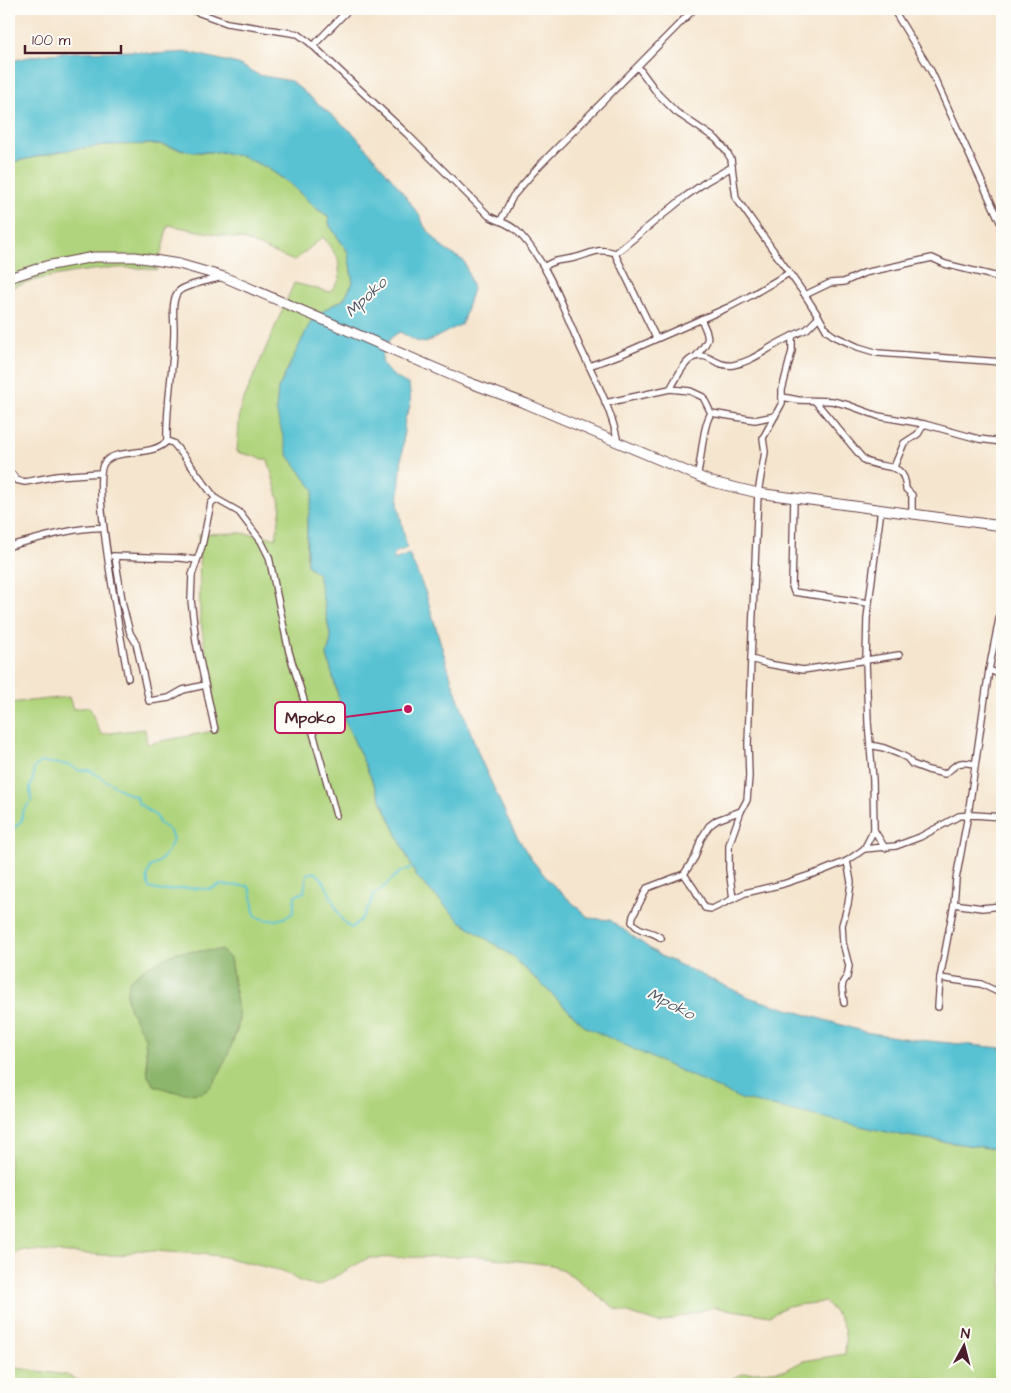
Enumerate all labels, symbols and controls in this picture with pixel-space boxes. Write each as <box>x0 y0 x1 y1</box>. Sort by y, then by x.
scale bar <box>25 22 121 54</box>
text: 100 m <box>32 30 71 51</box>
water label: Mpoko <box>340 271 393 322</box>
callout: Mpoko <box>275 702 345 733</box>
text: Mpoko <box>285 707 336 729</box>
water label: Mpoko <box>644 983 699 1026</box>
north arrow <box>938 1320 988 1370</box>
text: N <box>960 1324 971 1345</box>

